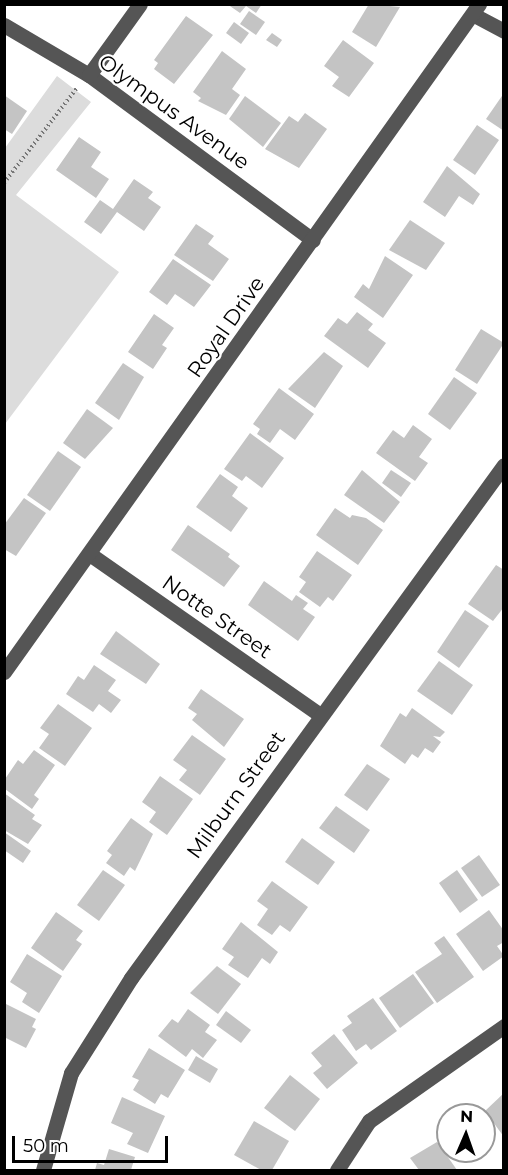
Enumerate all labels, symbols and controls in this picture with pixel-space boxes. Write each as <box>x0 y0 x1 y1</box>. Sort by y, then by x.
street label: Olympus Avenue <box>94 49 254 175</box>
street label: Royal Drive <box>182 272 270 382</box>
street label: Notte Street <box>157 570 277 664</box>
street label: Milburn Street <box>181 726 291 864</box>
north arrow <box>436 1103 496 1163</box>
text: N <box>460 1107 473 1126</box>
scale bar <box>15 1124 171 1162</box>
text: 50 m <box>23 1135 69 1157</box>

